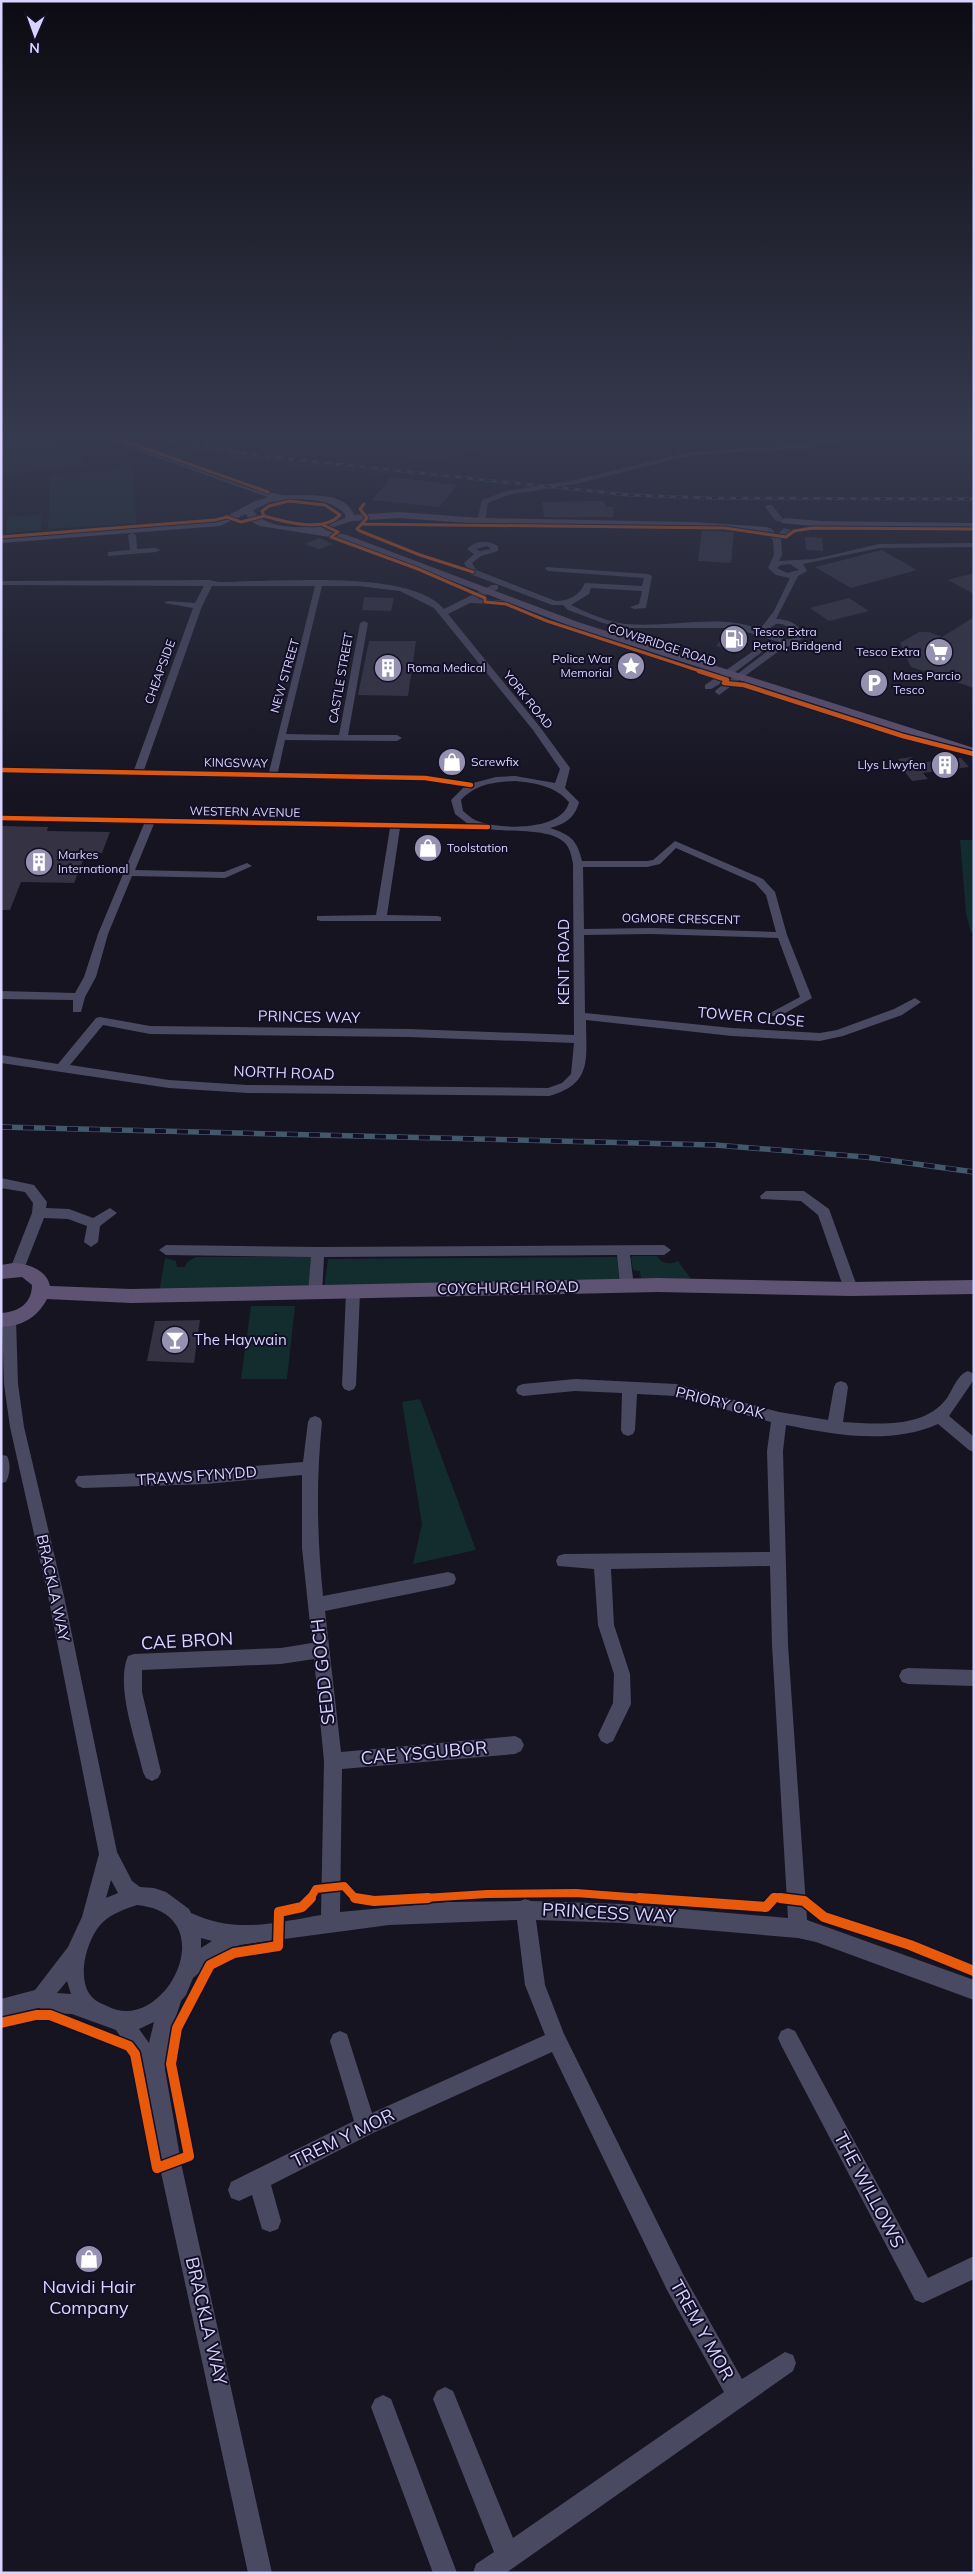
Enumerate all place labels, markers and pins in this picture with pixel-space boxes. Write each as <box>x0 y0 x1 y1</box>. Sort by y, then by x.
fuel station icon: Tesco Extra Petrol, Bridgend <box>719 624 749 654</box>
place label: Tesco Extra Petrol, Bridgend <box>753 624 842 653</box>
supermarket icon: Tesco Extra <box>924 637 954 667</box>
place label: Tesco Extra <box>856 644 920 659</box>
place label: Police War Memorial <box>552 651 613 680</box>
place icon: Police War Memorial <box>616 651 646 681</box>
building icon: Roma Medical <box>373 653 403 683</box>
place label: Roma Medical <box>407 660 486 675</box>
parking icon: Maes Parcio Tesco <box>859 668 889 698</box>
place label: Maes Parcio Tesco <box>893 668 961 697</box>
shop icon: Screwfix <box>437 747 467 777</box>
building icon: Llys Llwyfen <box>930 750 960 780</box>
place label: Screwfix <box>471 754 520 769</box>
place label: Llys Llwyfen <box>857 757 926 772</box>
shop icon: Toolstation <box>413 833 443 863</box>
place label: Toolstation <box>447 840 508 855</box>
building icon: Markes International <box>24 847 54 877</box>
place label: Markes International <box>58 847 128 876</box>
bar icon: The Haywain <box>160 1325 190 1355</box>
place label: The Haywain <box>194 1330 287 1349</box>
shop icon: Navidi Hair Company <box>74 2244 104 2274</box>
place label: Navidi Hair Company <box>42 2275 136 2319</box>

